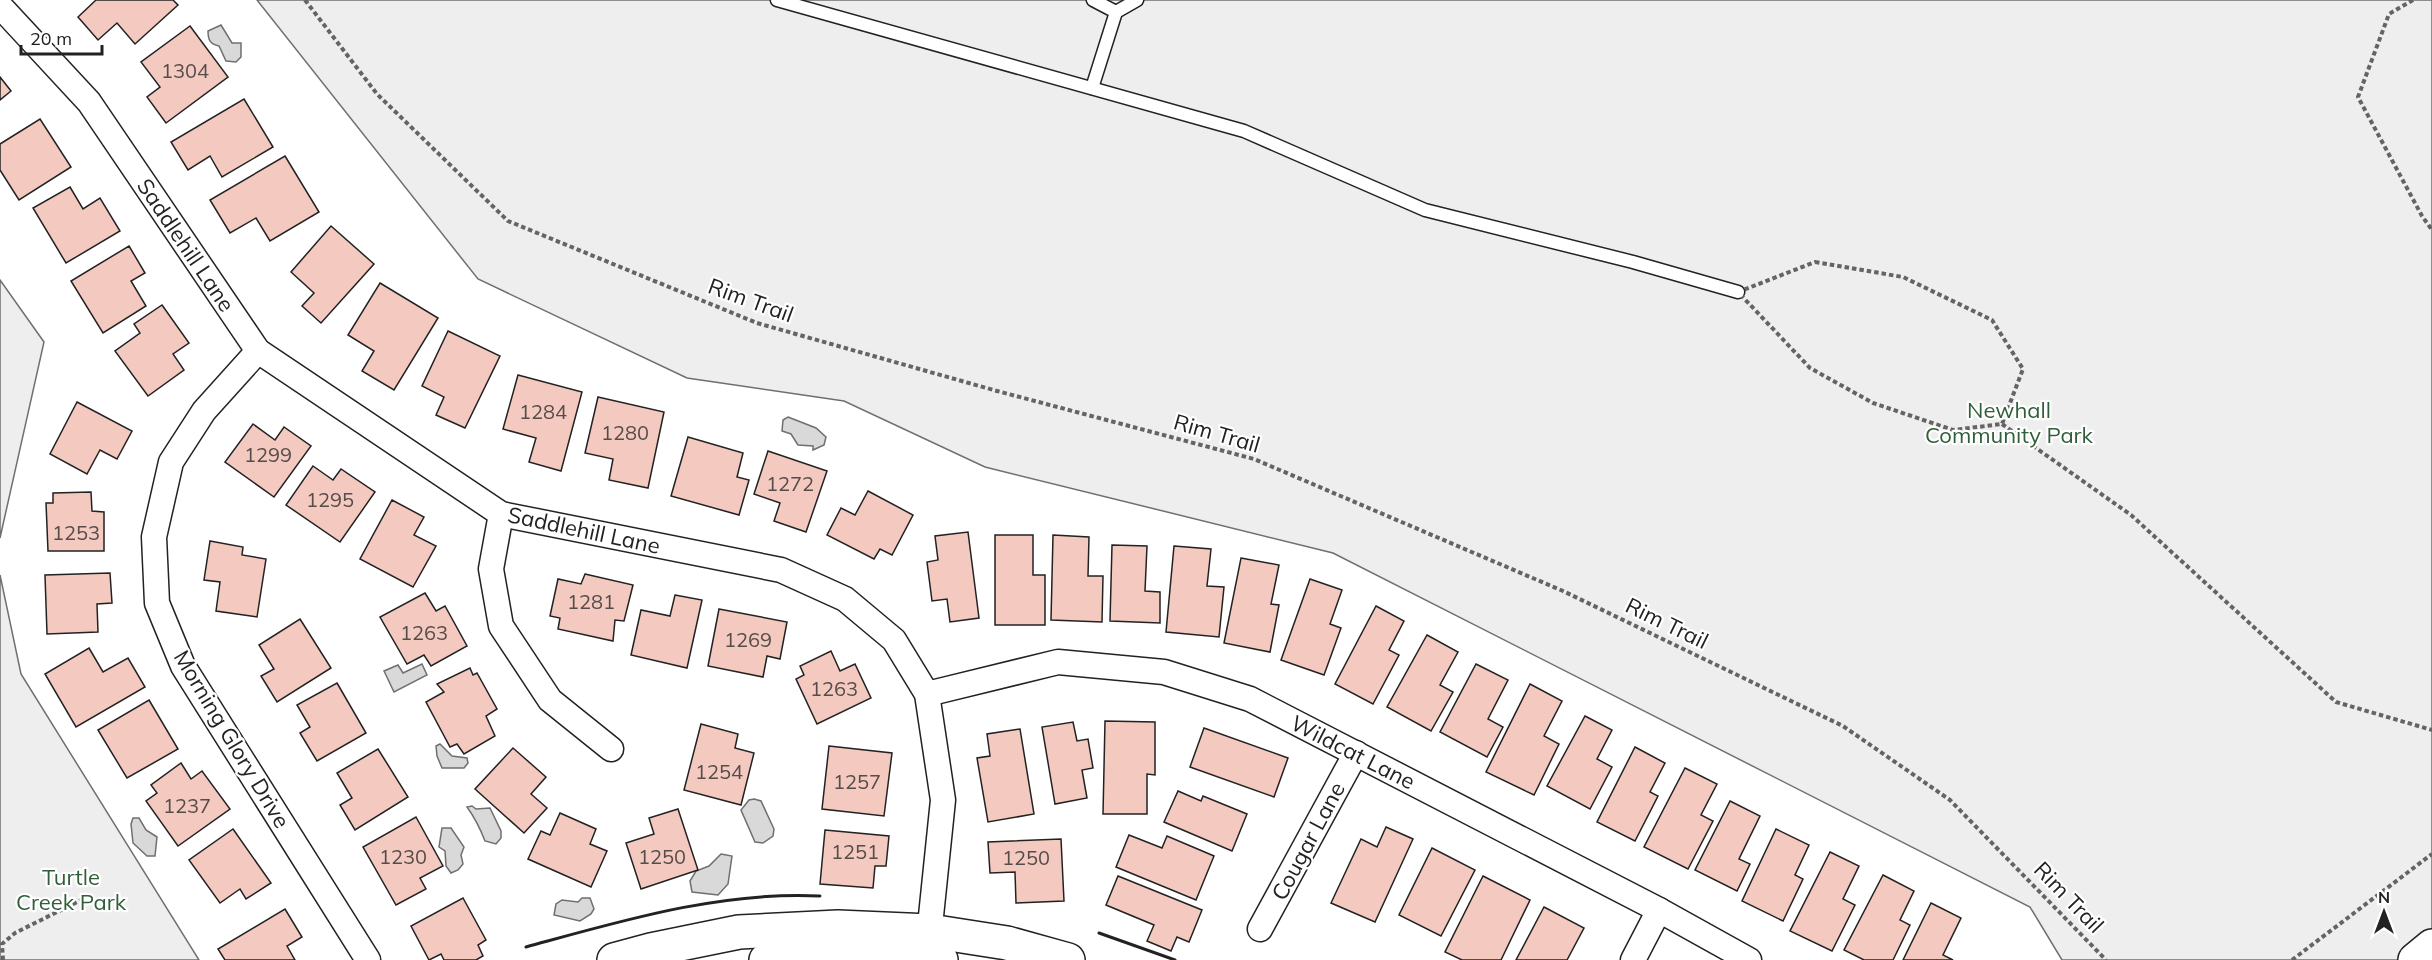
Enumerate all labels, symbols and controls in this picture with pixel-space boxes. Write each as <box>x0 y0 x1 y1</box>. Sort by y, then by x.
scale bar <box>21 18 102 56</box>
text: 20 m <box>30 27 72 50</box>
house number: 1304 <box>161 58 209 83</box>
street label: Saddlehill Lane <box>131 173 241 317</box>
street label: Rim Trail <box>705 272 797 328</box>
park label: Newhall Community Park <box>1925 396 2094 449</box>
house number: 1284 <box>519 399 567 424</box>
street label: Rim Trail <box>1171 407 1263 459</box>
house number: 1280 <box>601 420 649 445</box>
house number: 1299 <box>244 442 292 467</box>
house number: 1272 <box>766 471 814 496</box>
house number: 1295 <box>306 487 354 512</box>
street label: Saddlehill Lane <box>505 500 663 560</box>
house number: 1253 <box>52 520 100 545</box>
house number: 1281 <box>567 589 615 614</box>
street label: Rim Trail <box>1621 591 1713 655</box>
house number: 1263 <box>400 620 448 645</box>
house number: 1269 <box>724 627 772 652</box>
street label: Morning Glory Drive <box>168 645 296 833</box>
house number: 1263 <box>810 676 858 701</box>
street label: Wildcat Lane <box>1286 709 1420 795</box>
house number: 1254 <box>695 759 743 784</box>
house number: 1257 <box>833 769 881 794</box>
street label: Cougar Lane <box>1265 777 1351 905</box>
house number: 1237 <box>163 793 211 818</box>
house number: 1251 <box>831 839 879 864</box>
house number: 1230 <box>379 844 427 869</box>
house number: 1250 <box>638 844 686 869</box>
house number: 1250 <box>1002 845 1050 870</box>
street label: Rim Trail <box>2028 855 2110 939</box>
park label: Turtle Creek Park <box>16 863 127 916</box>
north arrow <box>2354 882 2414 942</box>
text: N <box>2378 887 2390 907</box>

